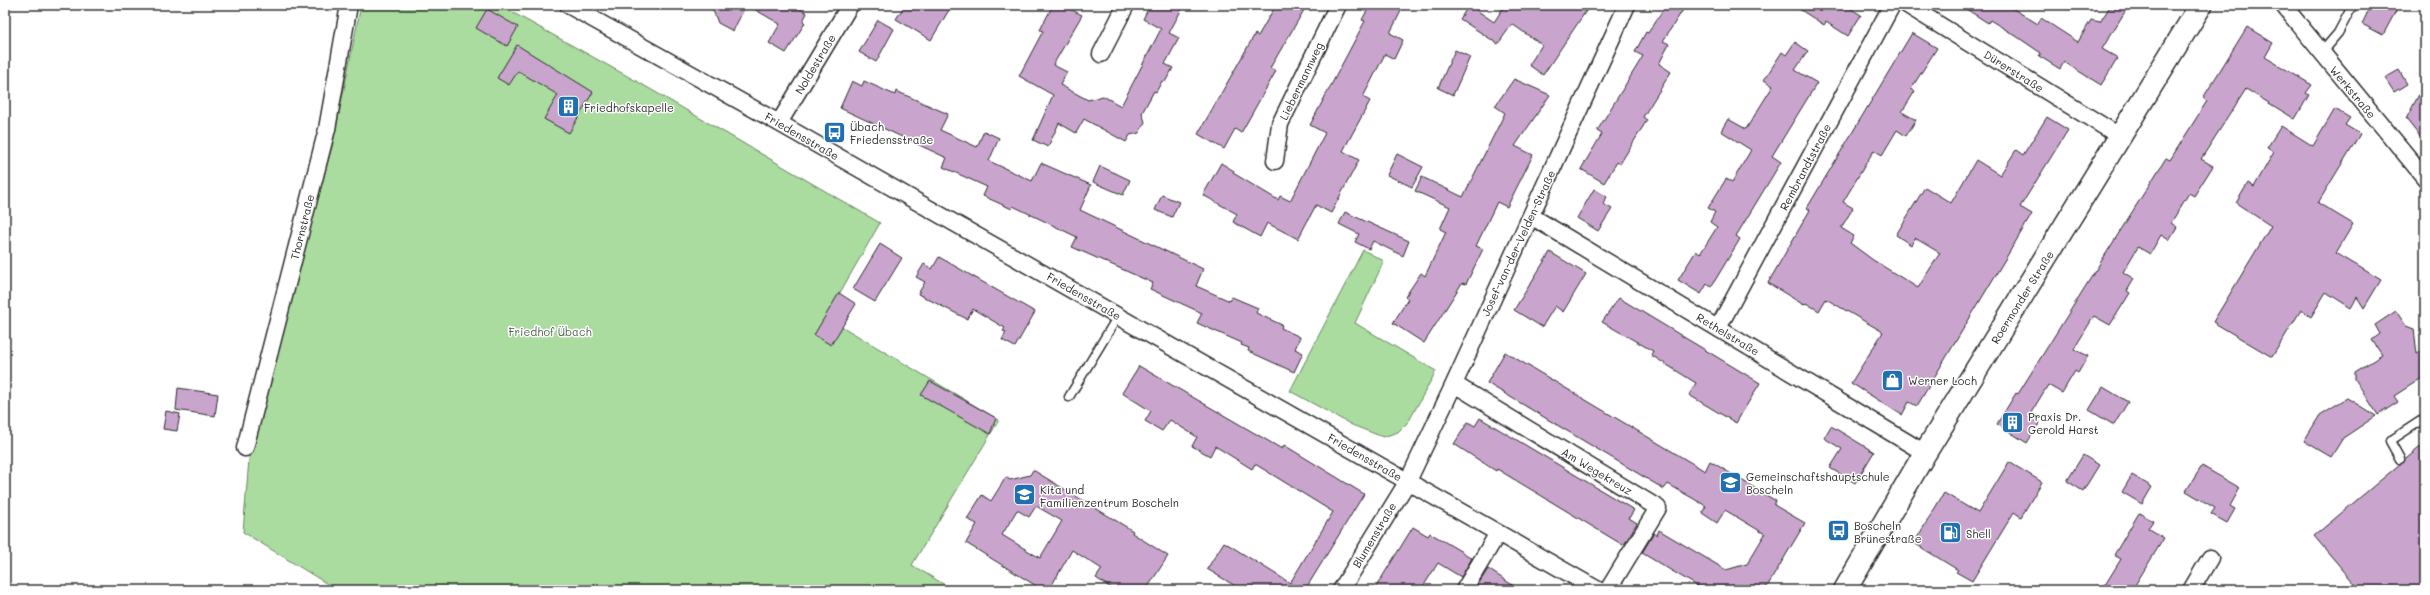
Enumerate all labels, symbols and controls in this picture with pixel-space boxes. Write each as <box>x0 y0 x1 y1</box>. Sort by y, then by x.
street label: Noldestraße <box>791 31 839 97</box>
street label: Liebermannweg <box>1276 40 1326 122</box>
street label: Dürerstraße <box>1981 47 2047 95</box>
street label: Werkstraße <box>2327 63 2379 122</box>
building icon: Friedhofskapelle <box>555 94 581 120</box>
place label: Friedhofskapelle <box>584 100 674 115</box>
street label: Friedensstraße <box>762 109 842 163</box>
bus stop icon: Übach Friedensstraße <box>821 119 847 145</box>
place label: Übach Friedensstraße <box>850 119 934 147</box>
street label: Rembrandtstraße <box>1776 121 1834 213</box>
street label: Josef-van-der-Velden-Straße <box>1478 167 1559 318</box>
street label: Thornstraße <box>287 193 317 261</box>
street label: Roermonder Straße <box>1987 247 2057 346</box>
street label: Friedensstraße <box>1044 269 1124 323</box>
street label: Rethelstraße <box>1694 309 1762 359</box>
park label: Friedhof Übach <box>508 324 592 339</box>
shop icon: Werner Loch <box>1880 367 1906 393</box>
place label: Werner Loch <box>1908 373 1977 388</box>
building icon: Praxis Dr. Gerold Harst <box>1999 409 2025 435</box>
place label: Praxis Dr. Gerold Harst <box>2028 409 2099 437</box>
street label: Friedensstraße <box>1325 430 1405 484</box>
street label: Am Wegekreuz <box>1559 444 1635 498</box>
school or university icon: Gemeinschaftshauptschule Boscheln <box>1717 469 1743 495</box>
place label: Gemeinschaftshauptschule Boscheln <box>1746 469 1890 497</box>
school or university icon: Kita und Familienzentrum Boscheln <box>1012 482 1038 508</box>
place label: Kita und Familienzentrum Boscheln <box>1040 482 1179 510</box>
street label: Blumenstraße <box>1349 499 1399 570</box>
bus stop icon: Boscheln Brünestraße <box>1825 518 1851 544</box>
place label: Boscheln Brünestraße <box>1854 518 1922 546</box>
fuel station icon: Shell <box>1937 520 1963 546</box>
place label: Shell <box>1966 526 1991 541</box>

